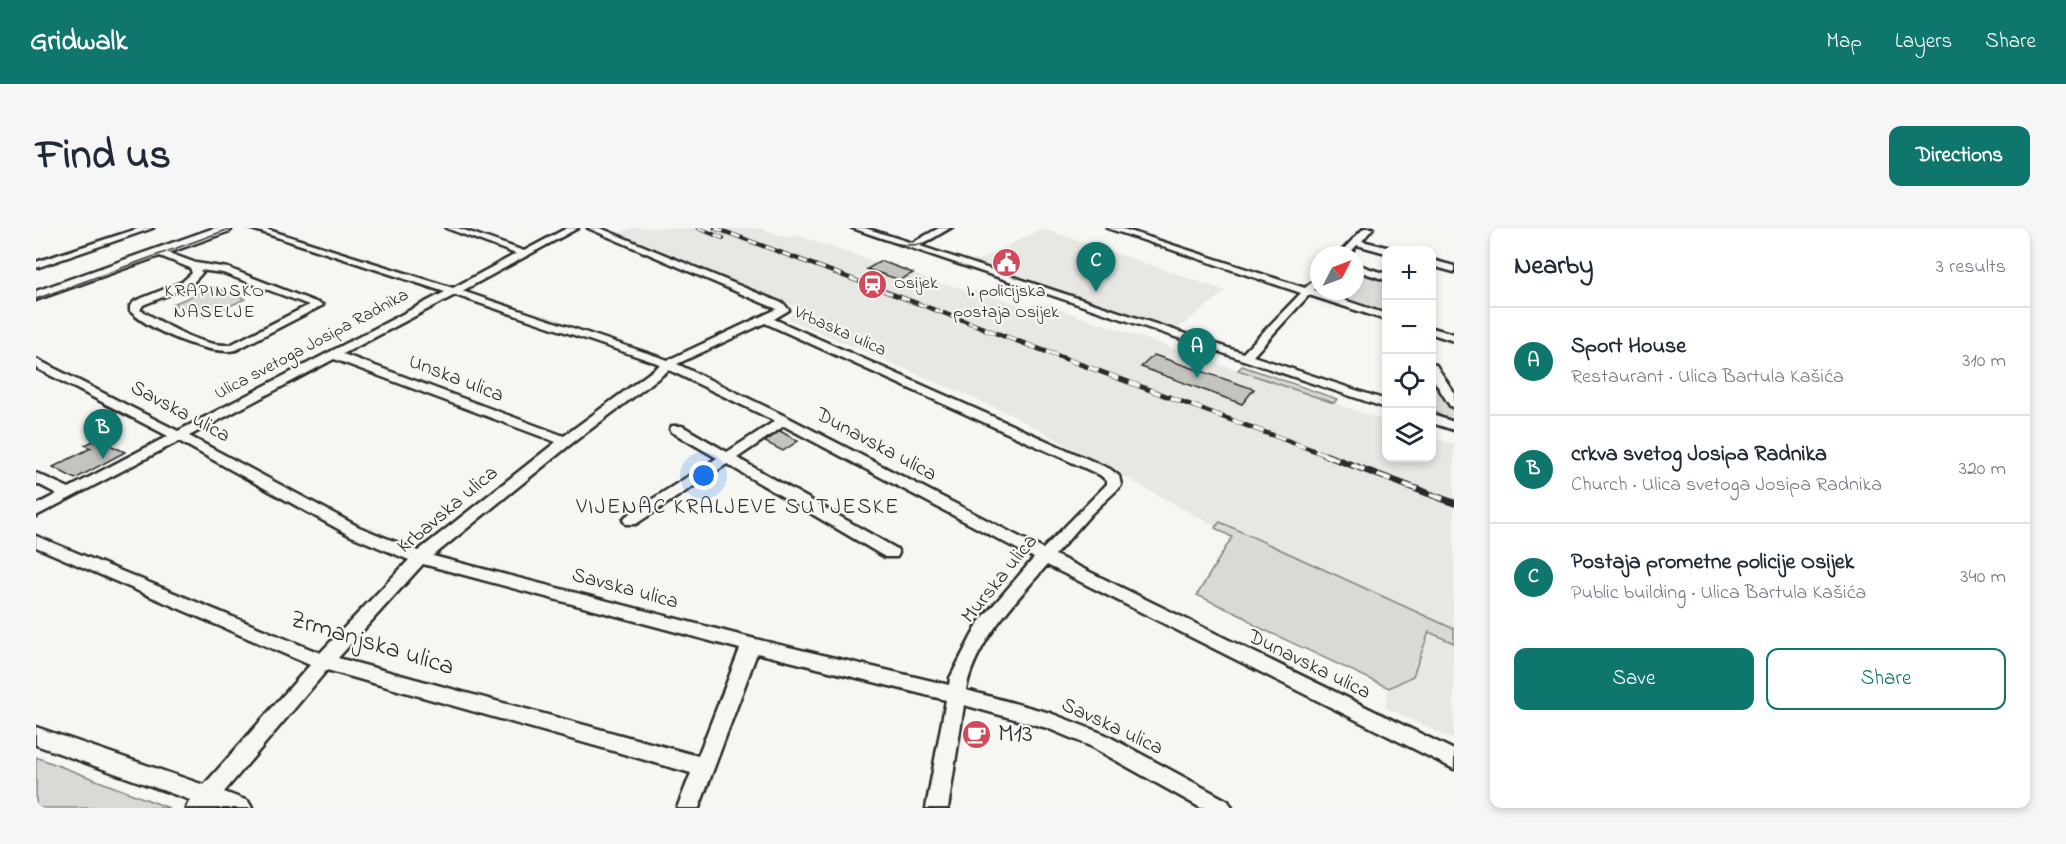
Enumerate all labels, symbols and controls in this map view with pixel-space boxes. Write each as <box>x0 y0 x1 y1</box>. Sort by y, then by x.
text: Gridwalk <box>30 22 127 63</box>
text: Map <box>1826 27 1862 57</box>
text: Layers <box>1895 27 1952 57</box>
text: Share <box>1985 27 2036 57</box>
text: Find us <box>36 126 171 187</box>
button: Directions <box>1889 126 2030 186</box>
pin: C <box>1076 242 1116 292</box>
north arrow <box>1310 246 1364 300</box>
map controls <box>1382 246 1436 462</box>
button: + <box>1382 246 1436 300</box>
public building icon: I. policijska postaja Osijek <box>990 247 1022 279</box>
text: Nearby <box>1514 248 1593 286</box>
text: 3 results <box>1936 253 2006 282</box>
station icon: Osijek <box>857 268 889 300</box>
place label: Osijek <box>894 271 938 297</box>
district label: KRAPINSKO NASELJE <box>164 279 266 326</box>
place label: I. policijska postaja Osijek <box>953 279 1059 326</box>
street label: Ulica svetoga Josipa Radnika <box>210 283 414 408</box>
street label: Vrbaska ulica <box>789 300 890 364</box>
button: − <box>1382 300 1436 354</box>
pin: A <box>1178 328 1216 378</box>
text: Sport House <box>1571 331 1686 363</box>
street label: Unska ulica <box>404 347 508 411</box>
text: A <box>1527 347 1540 376</box>
text: 310 m <box>1962 347 2006 376</box>
button: locate <box>1382 354 1436 408</box>
text: Restaurant · Ulica Bartula Kašića <box>1571 363 1844 392</box>
street label: Savska ulica <box>125 373 235 451</box>
street label: Dunavska ulica <box>809 400 942 490</box>
button: layers <box>1382 408 1436 462</box>
pin: B <box>84 410 122 459</box>
text: crkva svetog Josipa Radnika <box>1571 439 1827 471</box>
text: B <box>1527 455 1540 484</box>
text: 320 m <box>1959 455 2006 484</box>
street label: Krbavska ulica <box>391 459 505 561</box>
your location <box>689 461 718 490</box>
text: Church · Ulica svetoga Josipa Radnika <box>1571 471 1882 500</box>
district label: VIJENAC KRALJEVE SUTJESKE <box>575 492 900 524</box>
street label: Murska ulica <box>954 528 1046 630</box>
text: Postaja prometne policije Osijek <box>1571 547 1854 579</box>
street label: Savska ulica <box>568 560 682 618</box>
text: C <box>1528 563 1539 592</box>
text: 340 m <box>1960 563 2006 592</box>
text: Public building · Ulica Bartula Kašića <box>1571 579 1866 608</box>
street label: Zrmanjska ulica <box>285 601 459 687</box>
street label: Dunavska ulica <box>1242 622 1376 708</box>
button: Save <box>1514 648 1754 710</box>
button: Share <box>1766 648 2006 710</box>
street label: Savska ulica <box>1056 690 1168 764</box>
place label: M13 <box>998 716 1033 754</box>
cafe icon: M13 <box>961 719 993 751</box>

